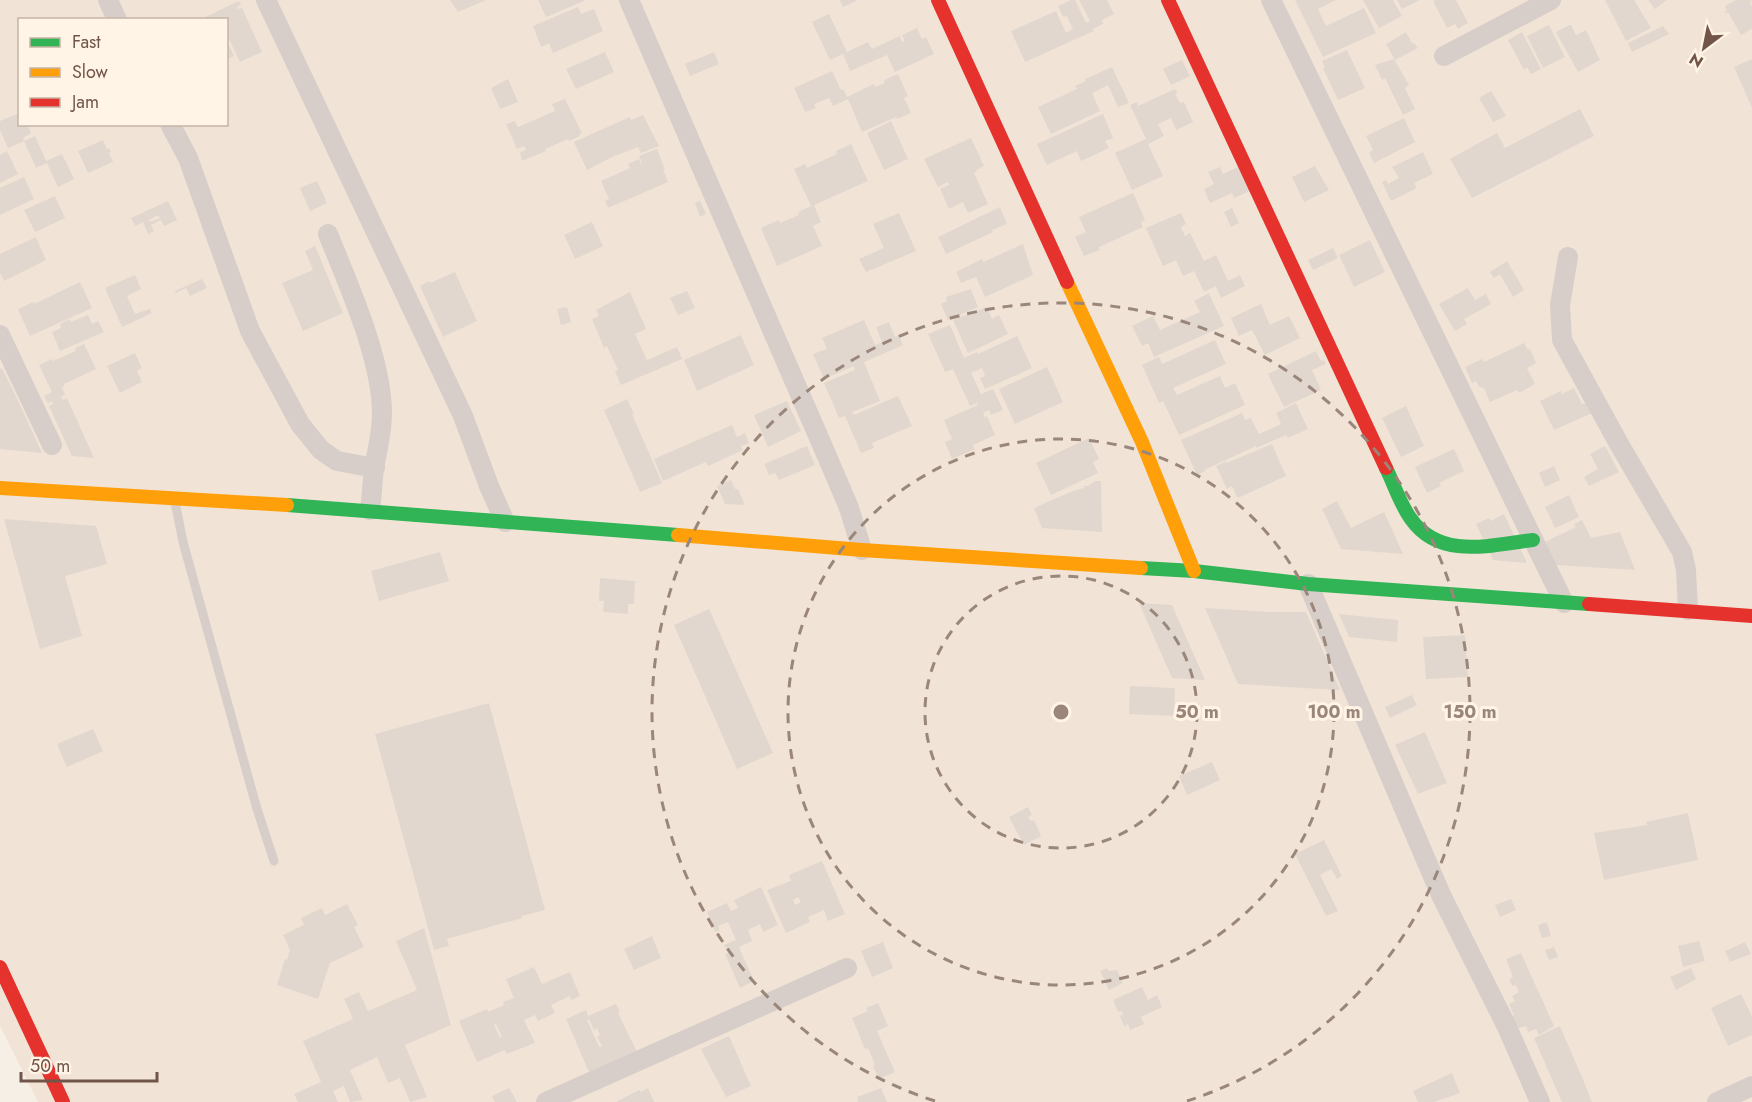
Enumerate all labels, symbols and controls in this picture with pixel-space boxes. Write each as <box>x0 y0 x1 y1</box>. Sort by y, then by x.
legend <box>18 18 228 126</box>
north arrow <box>1674 18 1734 78</box>
text: Fast <box>72 29 101 55</box>
text: N <box>1685 47 1708 73</box>
text: Slow <box>72 59 109 85</box>
text: Jam <box>70 89 99 115</box>
text: 50 m <box>1175 699 1219 725</box>
text: 100 m <box>1307 699 1361 725</box>
text: 150 m <box>1444 699 1496 725</box>
centre of rings <box>1051 702 1071 722</box>
scale bar <box>21 1045 158 1083</box>
text: 50 m <box>30 1053 70 1079</box>

